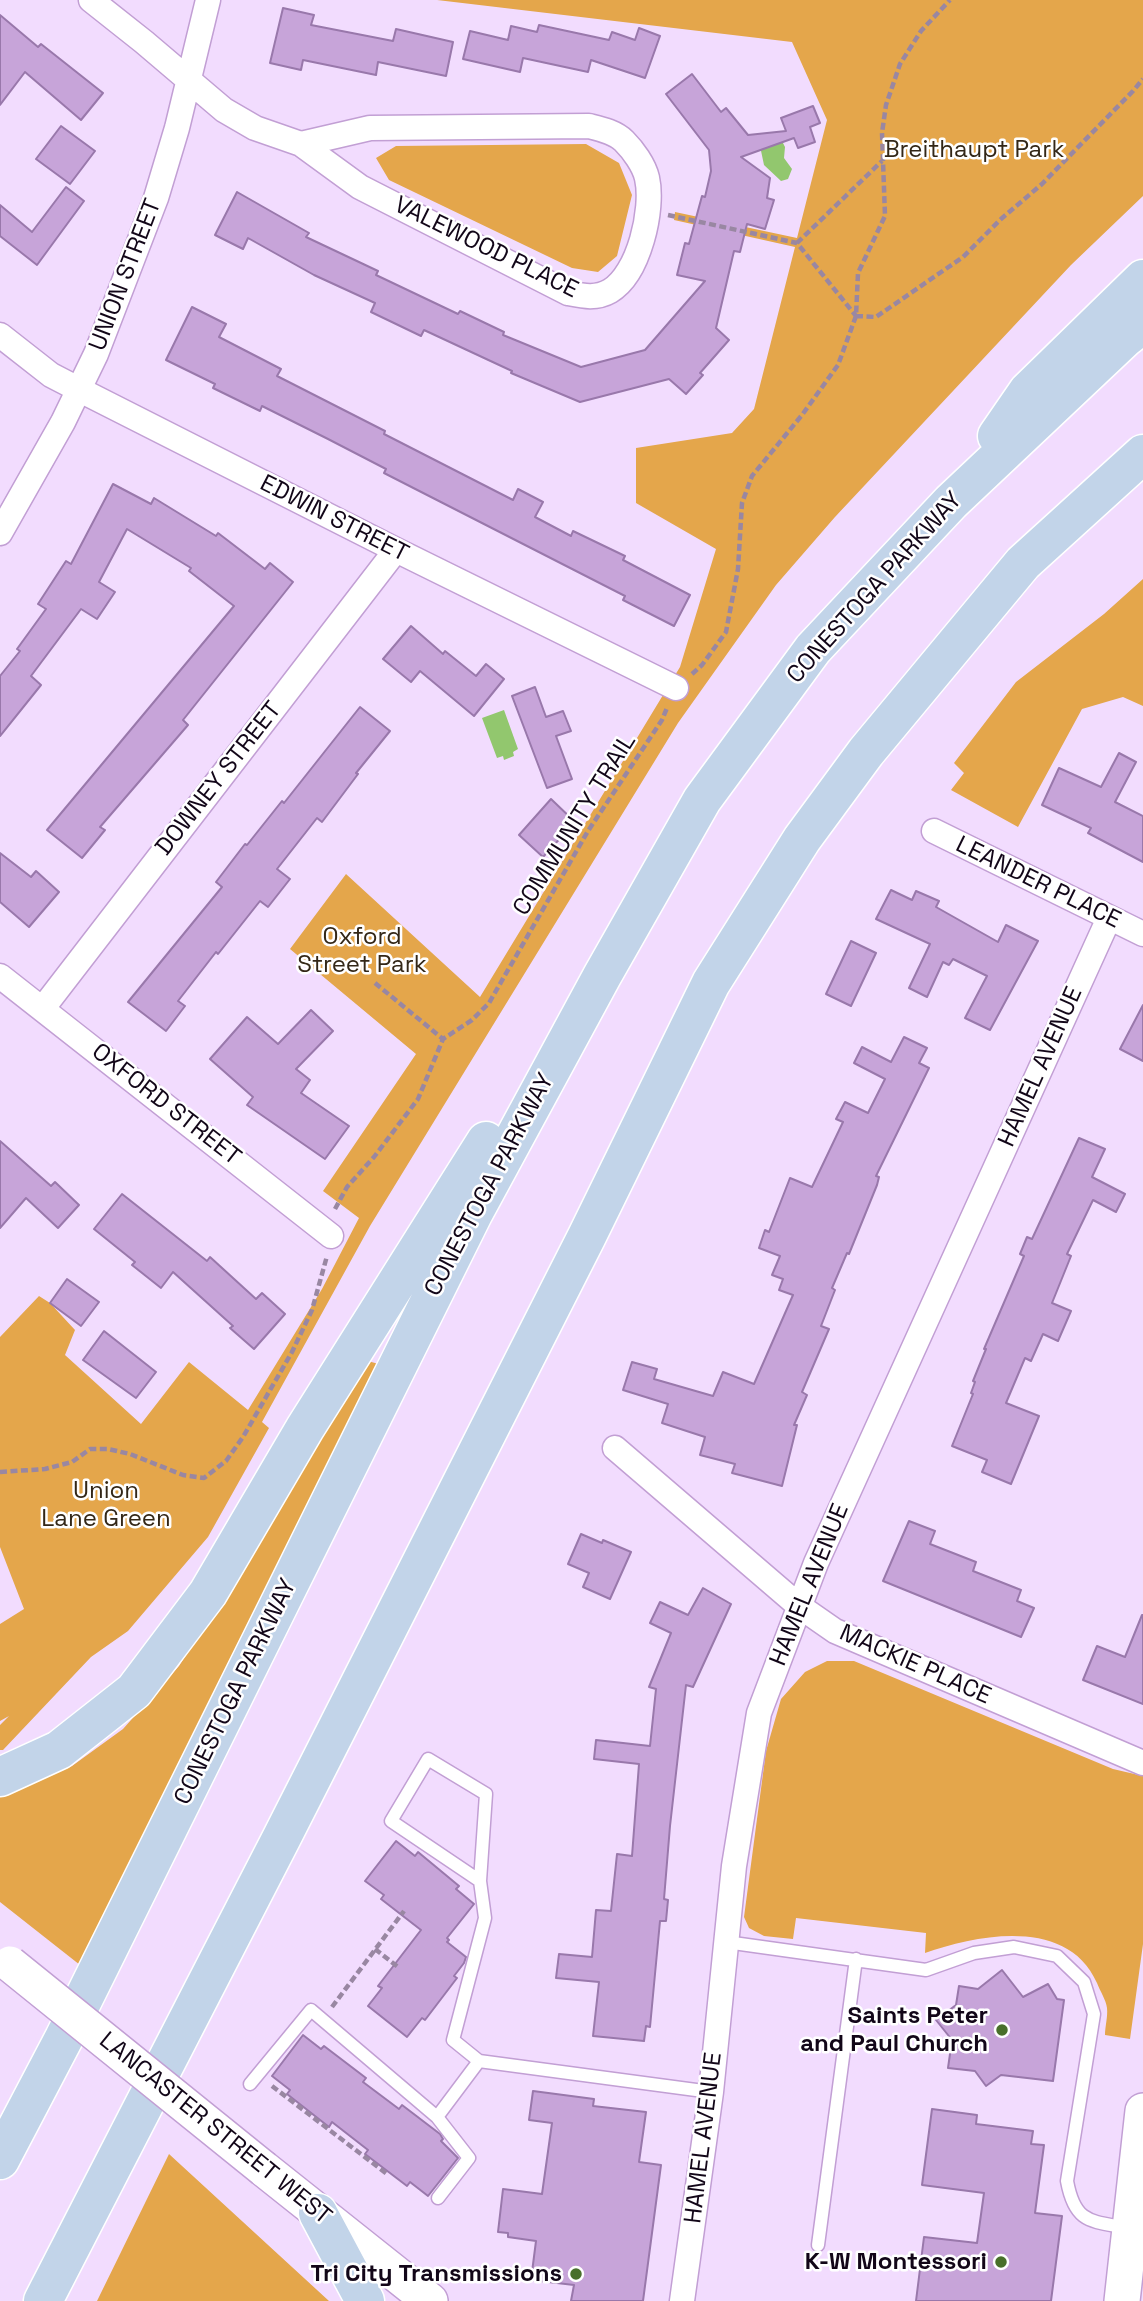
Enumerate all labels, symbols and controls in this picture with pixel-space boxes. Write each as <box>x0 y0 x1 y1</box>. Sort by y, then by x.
park label: Breithaupt Park <box>884 136 1064 164</box>
street label: VALEWOOD PLACE <box>389 191 583 305</box>
street label: UNION STREET <box>84 195 168 355</box>
street label: EDWIN STREET <box>255 469 413 569</box>
street label: CONESTOGA PARKWAY <box>781 486 969 690</box>
street label: DOWNEY STREET <box>150 696 288 862</box>
street label: COMMUNITY TRAIL <box>507 729 643 921</box>
street label: LEANDER PLACE <box>951 831 1125 935</box>
park label: Oxford Street Park <box>297 923 427 979</box>
street label: HAMEL AVENUE <box>993 983 1089 1151</box>
street label: OXFORD STREET <box>86 1038 246 1172</box>
street label: CONESTOGA PARKWAY <box>419 1069 561 1301</box>
park label: Union Lane Green <box>41 1477 171 1533</box>
street label: HAMEL AVENUE <box>764 1500 856 1670</box>
street label: CONESTOGA PARKWAY <box>169 1574 303 1810</box>
street label: MACKIE PLACE <box>835 1619 995 1711</box>
place label: Saints Peter and Paul Church <box>800 2002 988 2058</box>
marker: Saints Peter and Paul Church <box>994 2022 1010 2038</box>
street label: LANCASTER STREET WEST <box>93 2026 337 2232</box>
street label: HAMEL AVENUE <box>679 2051 729 2225</box>
place label: K-W Montessori <box>805 2248 987 2276</box>
marker: K-W Montessori <box>993 2254 1009 2270</box>
place label: Tri City Transmissions <box>310 2260 562 2288</box>
marker: Tri City Transmissions <box>568 2266 584 2282</box>

